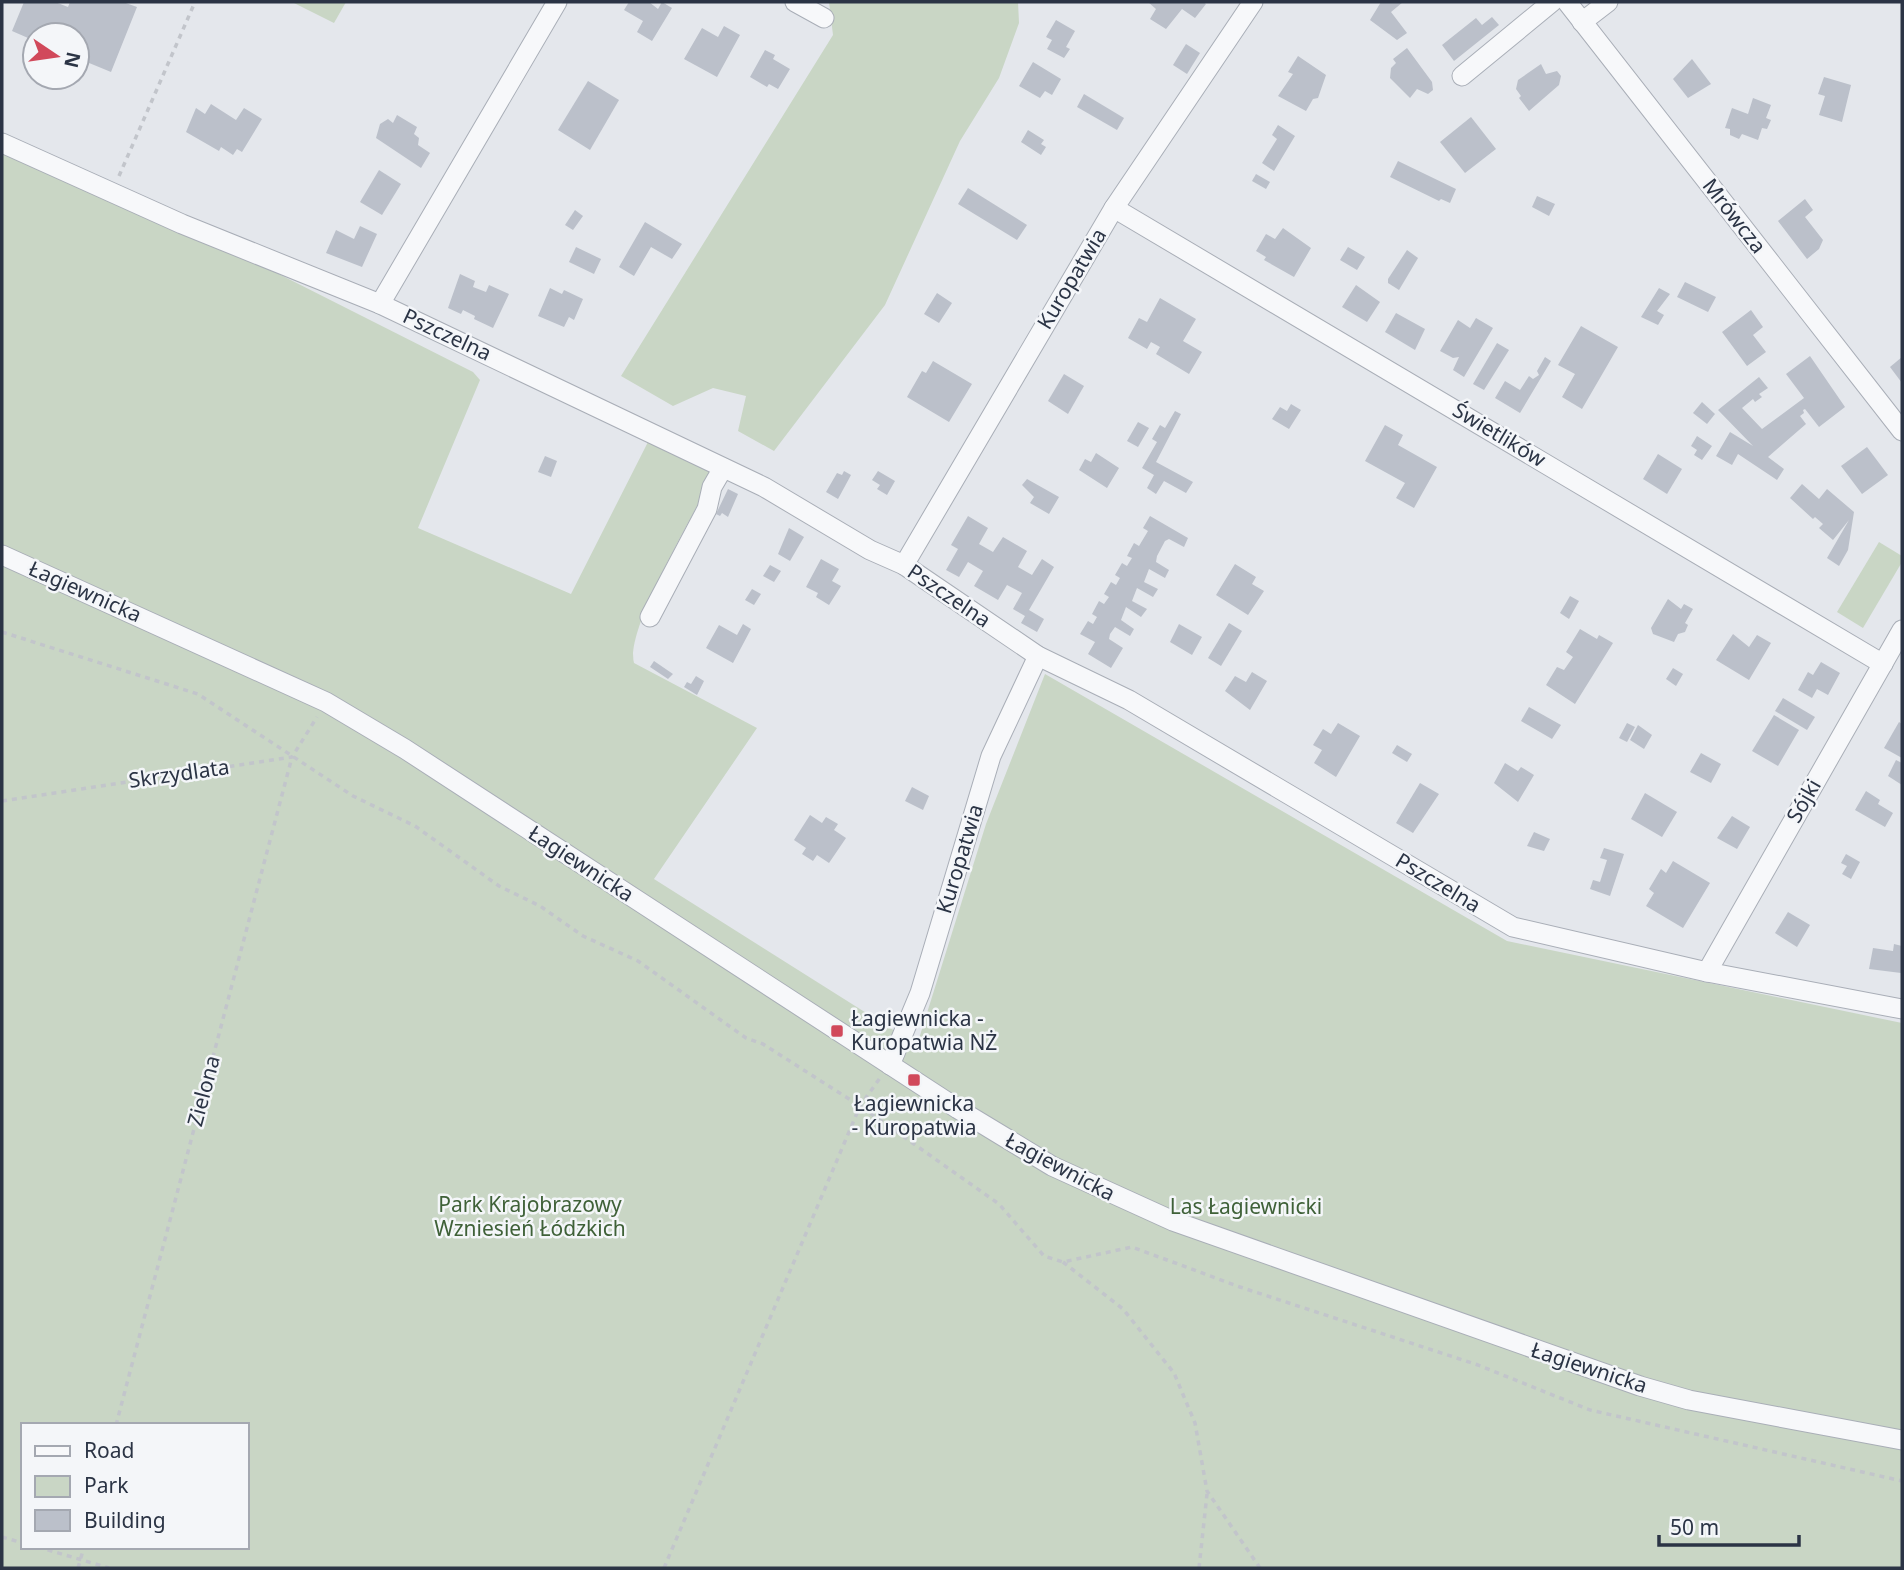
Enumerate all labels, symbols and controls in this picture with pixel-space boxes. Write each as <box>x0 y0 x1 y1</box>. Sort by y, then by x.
north arrow <box>21 21 91 91</box>
text: N <box>58 49 87 70</box>
street label: Mrówcza <box>1697 172 1773 259</box>
street label: Kuropatwia <box>1030 223 1112 334</box>
street label: Pszczelna <box>399 301 496 367</box>
street label: Świetlików <box>1448 395 1552 473</box>
street label: Łagiewnicka <box>25 554 146 628</box>
street label: Pszczelna <box>903 557 997 633</box>
street label: Skrzydlata <box>127 752 231 794</box>
street label: Sójki <box>1779 773 1827 828</box>
street label: Kuropatwia <box>929 801 989 917</box>
street label: Łagiewnicka <box>523 819 640 908</box>
street label: Pszczelna <box>1391 846 1486 919</box>
place label: Łagiewnicka - Kuropatwia NŻ <box>851 1004 997 1056</box>
marker: Łagiewnicka - Kuropatwia NŻ <box>829 1023 845 1039</box>
street label: Zielona <box>180 1052 226 1129</box>
marker: Łagiewnicka - Kuropatwia <box>906 1072 922 1088</box>
place label: Łagiewnicka - Kuropatwia <box>851 1089 977 1141</box>
street label: Łagiewnicka <box>1001 1125 1120 1207</box>
park label: Park Krajobrazowy Wzniesień Łódzkich <box>434 1190 626 1242</box>
park label: Las Łagiewnicki <box>1170 1192 1322 1220</box>
street label: Łagiewnicka <box>1528 1335 1651 1399</box>
legend <box>21 1423 248 1549</box>
text: Road <box>84 1436 134 1464</box>
text: Park <box>84 1471 129 1499</box>
scale bar <box>1659 1504 1799 1548</box>
text: Building <box>84 1506 166 1534</box>
text: 50 m <box>1670 1513 1719 1541</box>

